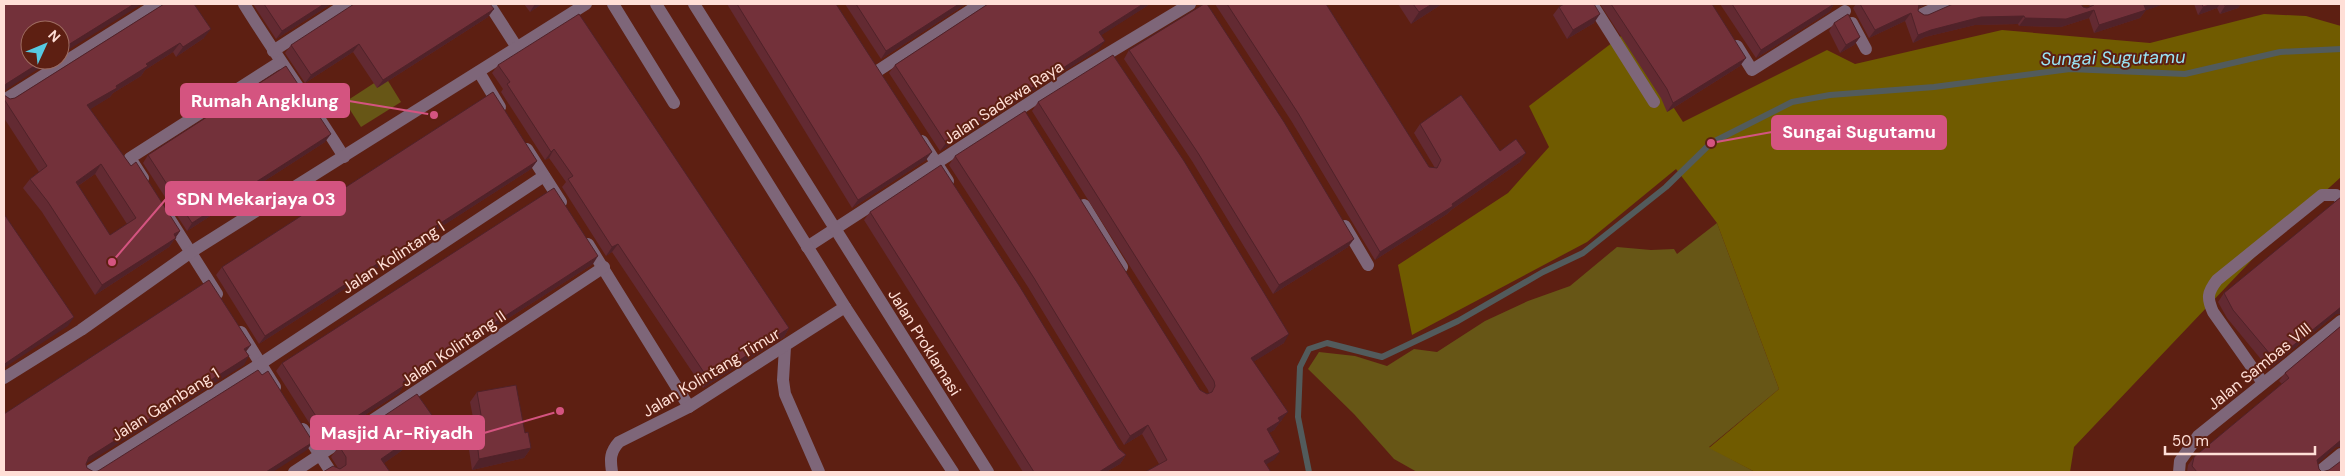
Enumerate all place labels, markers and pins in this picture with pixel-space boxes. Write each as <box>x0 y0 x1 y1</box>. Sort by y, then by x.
callout: Rumah Angklung <box>181 84 349 117</box>
callout: Sungai Sugutamu <box>1772 116 1946 149</box>
callout: SDN Mekarjaya 03 <box>166 182 345 215</box>
callout: Masjid Ar-Riyadh <box>311 416 484 449</box>

